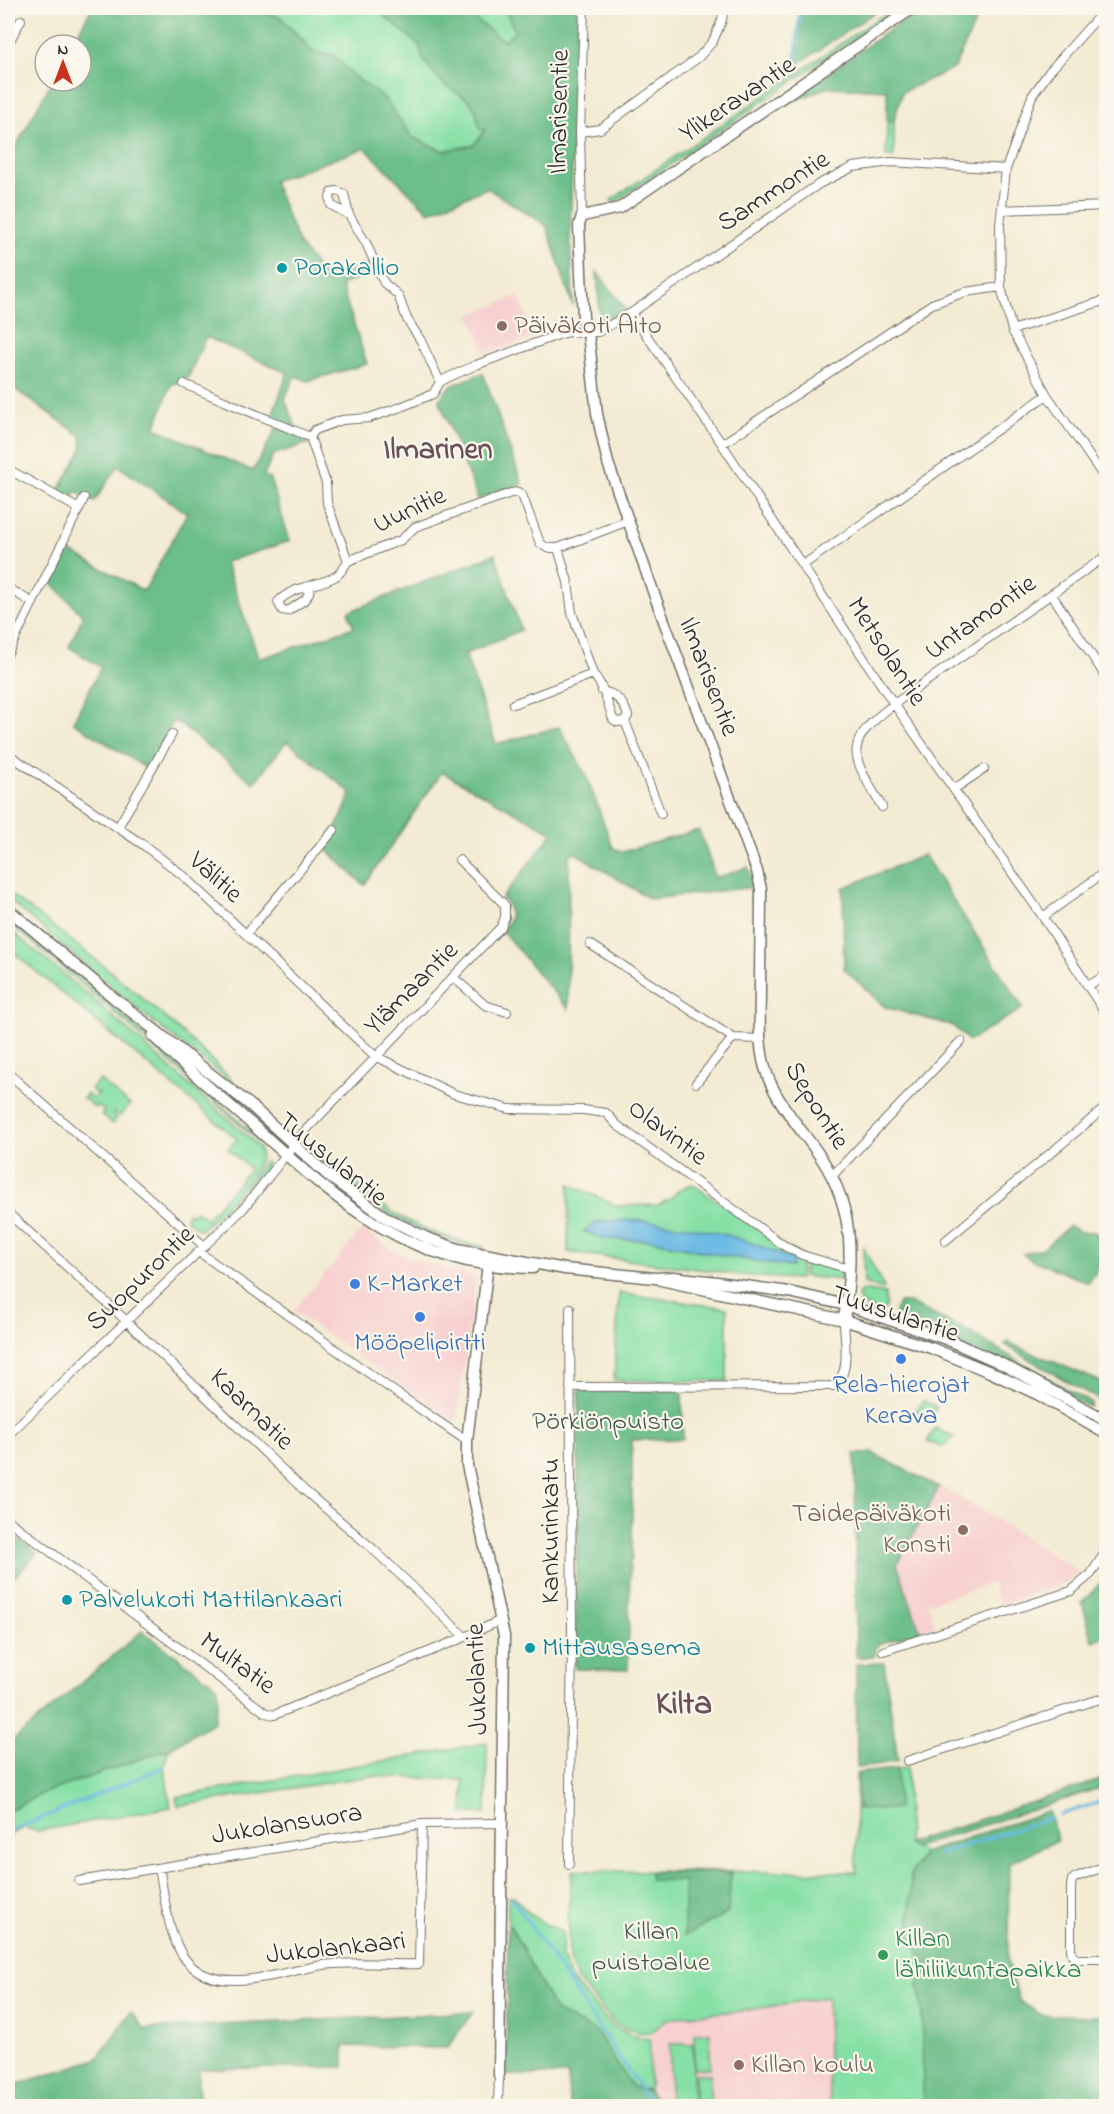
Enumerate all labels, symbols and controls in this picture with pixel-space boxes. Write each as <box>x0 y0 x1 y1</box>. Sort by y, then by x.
north arrow <box>33 33 93 93</box>
text: N <box>58 38 69 62</box>
street label: Ylikeravantie <box>672 46 805 153</box>
street label: Ilmarisentie <box>539 48 581 175</box>
street label: Sammontie <box>710 141 839 243</box>
place label: Porakallio <box>294 249 399 288</box>
marker: Porakallio <box>275 261 289 275</box>
place label: Päiväkoti Aito <box>514 307 662 346</box>
marker: Päiväkoti Aito <box>495 319 509 333</box>
district label: Ilmarinen <box>383 429 493 473</box>
street label: Uunitie <box>367 477 454 545</box>
street label: Untamontie <box>917 565 1045 671</box>
street label: Metsolantie <box>836 590 936 715</box>
street label: Ilmarisentie <box>667 612 749 743</box>
street label: Välitie <box>178 842 252 914</box>
street label: Ylämaantie <box>356 932 469 1045</box>
street label: Sepontie <box>774 1054 859 1158</box>
street label: Olavintie <box>619 1090 716 1177</box>
street label: Tuusulantie <box>268 1103 396 1217</box>
street label: Suopurontie <box>78 1216 205 1341</box>
place label: K-Market <box>367 1265 463 1304</box>
street label: Tuusulantie <box>826 1276 965 1354</box>
marker: K-Market <box>348 1277 362 1291</box>
marker: Mööpelipirtti <box>413 1310 427 1324</box>
place label: Mööpelipirtti <box>354 1324 486 1363</box>
marker: Rela-hierojat Kerava <box>894 1352 908 1366</box>
street label: Kaarnatie <box>200 1360 303 1461</box>
place label: Rela-hierojat Kerava <box>833 1366 969 1436</box>
park label: Pörkiönpuisto <box>532 1403 684 1442</box>
street label: Kankurinkatu <box>532 1458 571 1604</box>
place label: Taidepäiväkoti Konsti <box>792 1495 951 1565</box>
marker: Taidepäiväkoti Konsti <box>956 1523 970 1537</box>
place label: Palvelukoti Mattilankaari <box>79 1581 343 1620</box>
marker: Palvelukoti Mattilankaari <box>60 1593 74 1607</box>
street label: Jukolantie <box>457 1621 499 1736</box>
street label: Multatie <box>191 1623 284 1706</box>
place label: Mittausasema <box>542 1629 701 1668</box>
marker: Mittausasema <box>523 1641 537 1655</box>
district label: Kilta <box>656 1681 712 1729</box>
street label: Jukolansuora <box>209 1794 365 1856</box>
park label: Killan puistoalue <box>592 1913 711 1983</box>
place label: Killan lähiliikuntapaikka <box>895 1920 1082 1990</box>
street label: Jukolankaari <box>264 1922 408 1976</box>
marker: Killan lähiliikuntapaikka <box>876 1948 890 1962</box>
place label: Killan koulu <box>751 2046 874 2085</box>
marker: Killan koulu <box>732 2058 746 2072</box>

